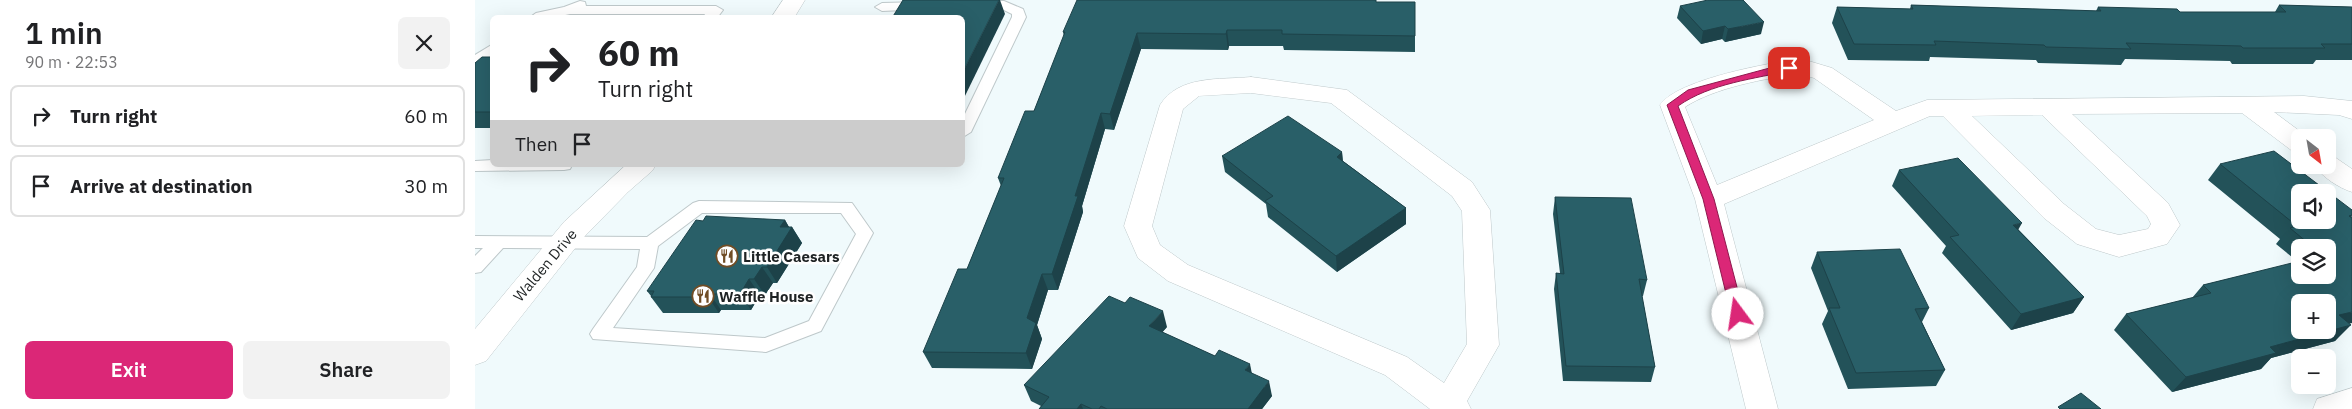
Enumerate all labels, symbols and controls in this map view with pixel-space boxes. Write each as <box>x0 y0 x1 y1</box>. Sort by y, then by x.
text: 1 min <box>25 13 103 52</box>
button: close <box>398 17 450 69</box>
text: 60 m <box>598 30 680 76</box>
icon: right <box>515 35 580 100</box>
pin <box>1768 47 1810 89</box>
text: 90 m · 22:53 <box>25 52 118 72</box>
icon: arrive <box>1775 54 1803 82</box>
text: Turn right <box>598 74 693 103</box>
icon: right <box>27 102 55 130</box>
text: Turn right <box>70 104 157 128</box>
text: 60 m <box>404 104 448 128</box>
north arrow <box>2291 129 2336 174</box>
map controls <box>2291 129 2336 394</box>
icon: arrive <box>568 130 596 158</box>
text: Then <box>515 132 558 156</box>
icon: arrive <box>27 172 55 200</box>
text: Arrive at destination <box>70 174 253 198</box>
text: 30 m <box>404 174 448 198</box>
button: sound <box>2291 184 2336 229</box>
street label: Walden Drive <box>509 225 581 305</box>
button: layers <box>2291 239 2336 284</box>
restaurant icon: Little Caesars <box>715 244 739 268</box>
place label: Little Caesars <box>743 247 840 266</box>
restaurant icon: Waffle House <box>691 284 715 308</box>
place label: Waffle House <box>719 287 813 306</box>
position arrow <box>1711 287 1763 339</box>
button: + <box>2291 294 2336 339</box>
button: Exit <box>25 341 233 399</box>
button: Share <box>243 341 450 399</box>
button: − <box>2291 349 2336 394</box>

